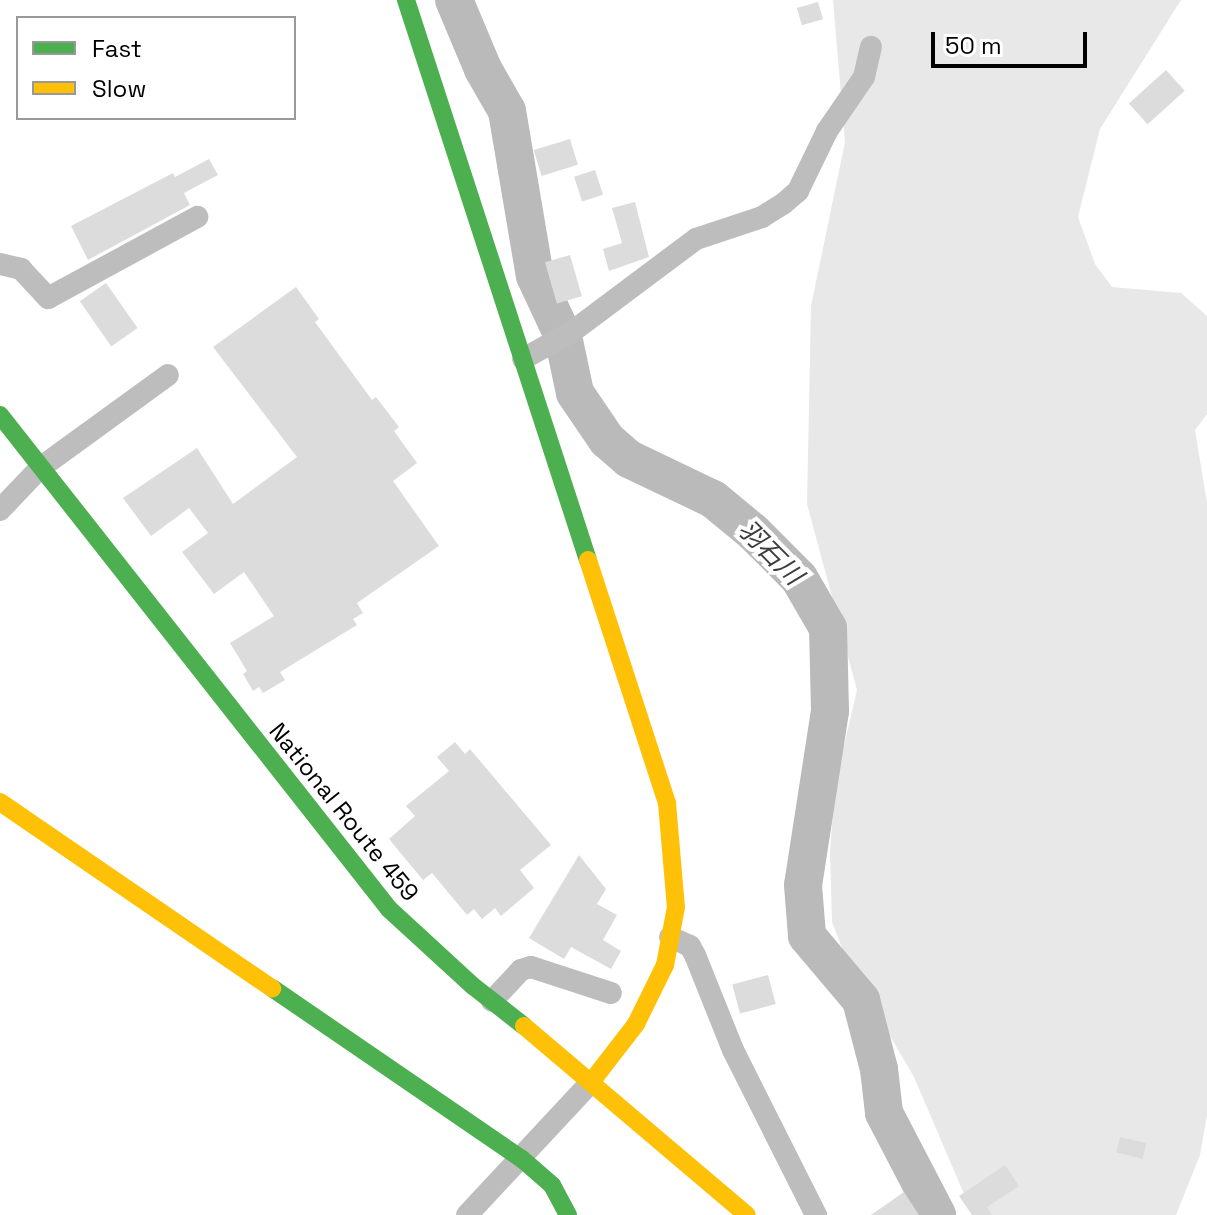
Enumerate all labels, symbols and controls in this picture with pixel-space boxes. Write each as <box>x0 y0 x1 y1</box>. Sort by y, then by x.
legend <box>16 16 296 120</box>
scale bar <box>935 16 1091 66</box>
text: 50 m <box>945 30 1002 61</box>
text: Fast <box>92 33 142 64</box>
text: Slow <box>92 73 146 104</box>
water label: 羽石川 <box>731 514 809 592</box>
street label: National Route 459 <box>263 717 425 907</box>

